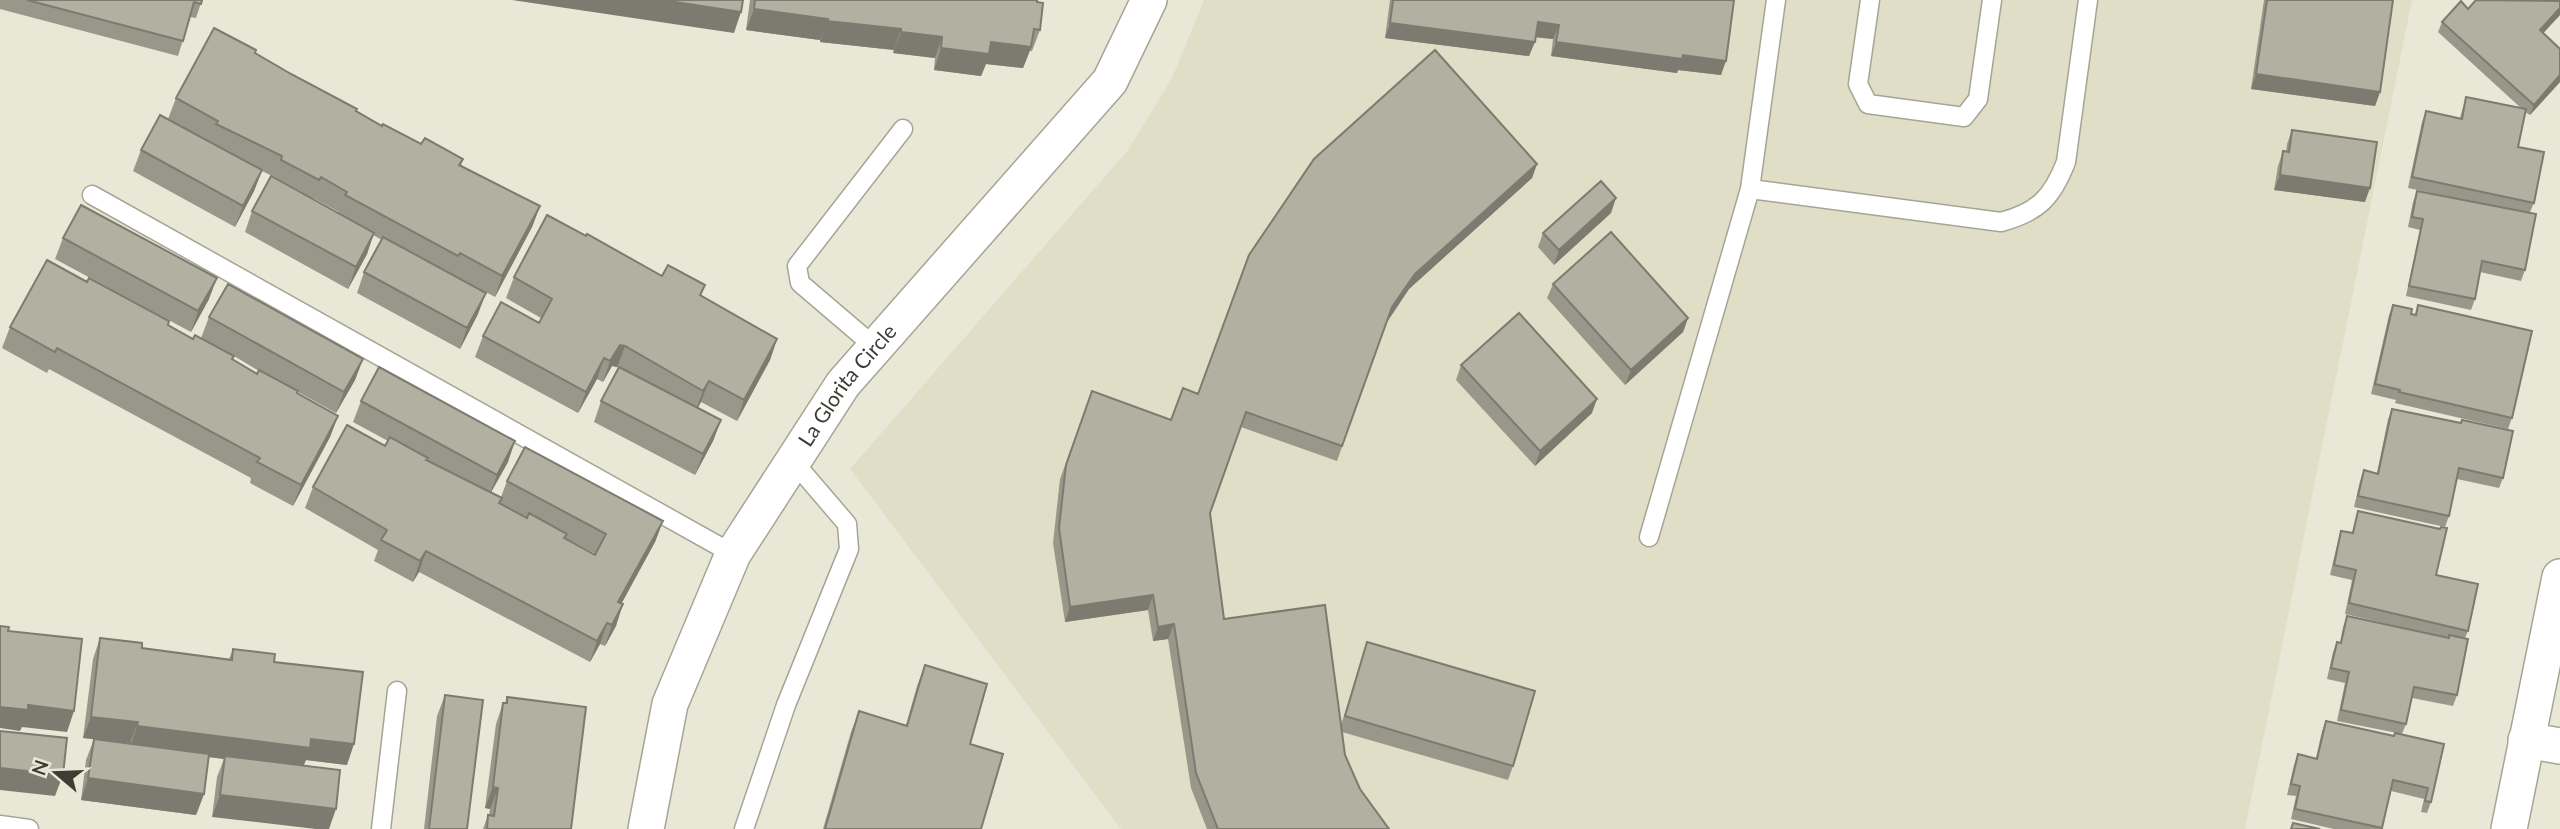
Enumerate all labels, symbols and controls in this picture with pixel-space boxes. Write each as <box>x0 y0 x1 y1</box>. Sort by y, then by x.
street label: La Glorita Circle <box>792 318 901 450</box>
north arrow <box>21 738 91 808</box>
text: N <box>26 757 53 778</box>

